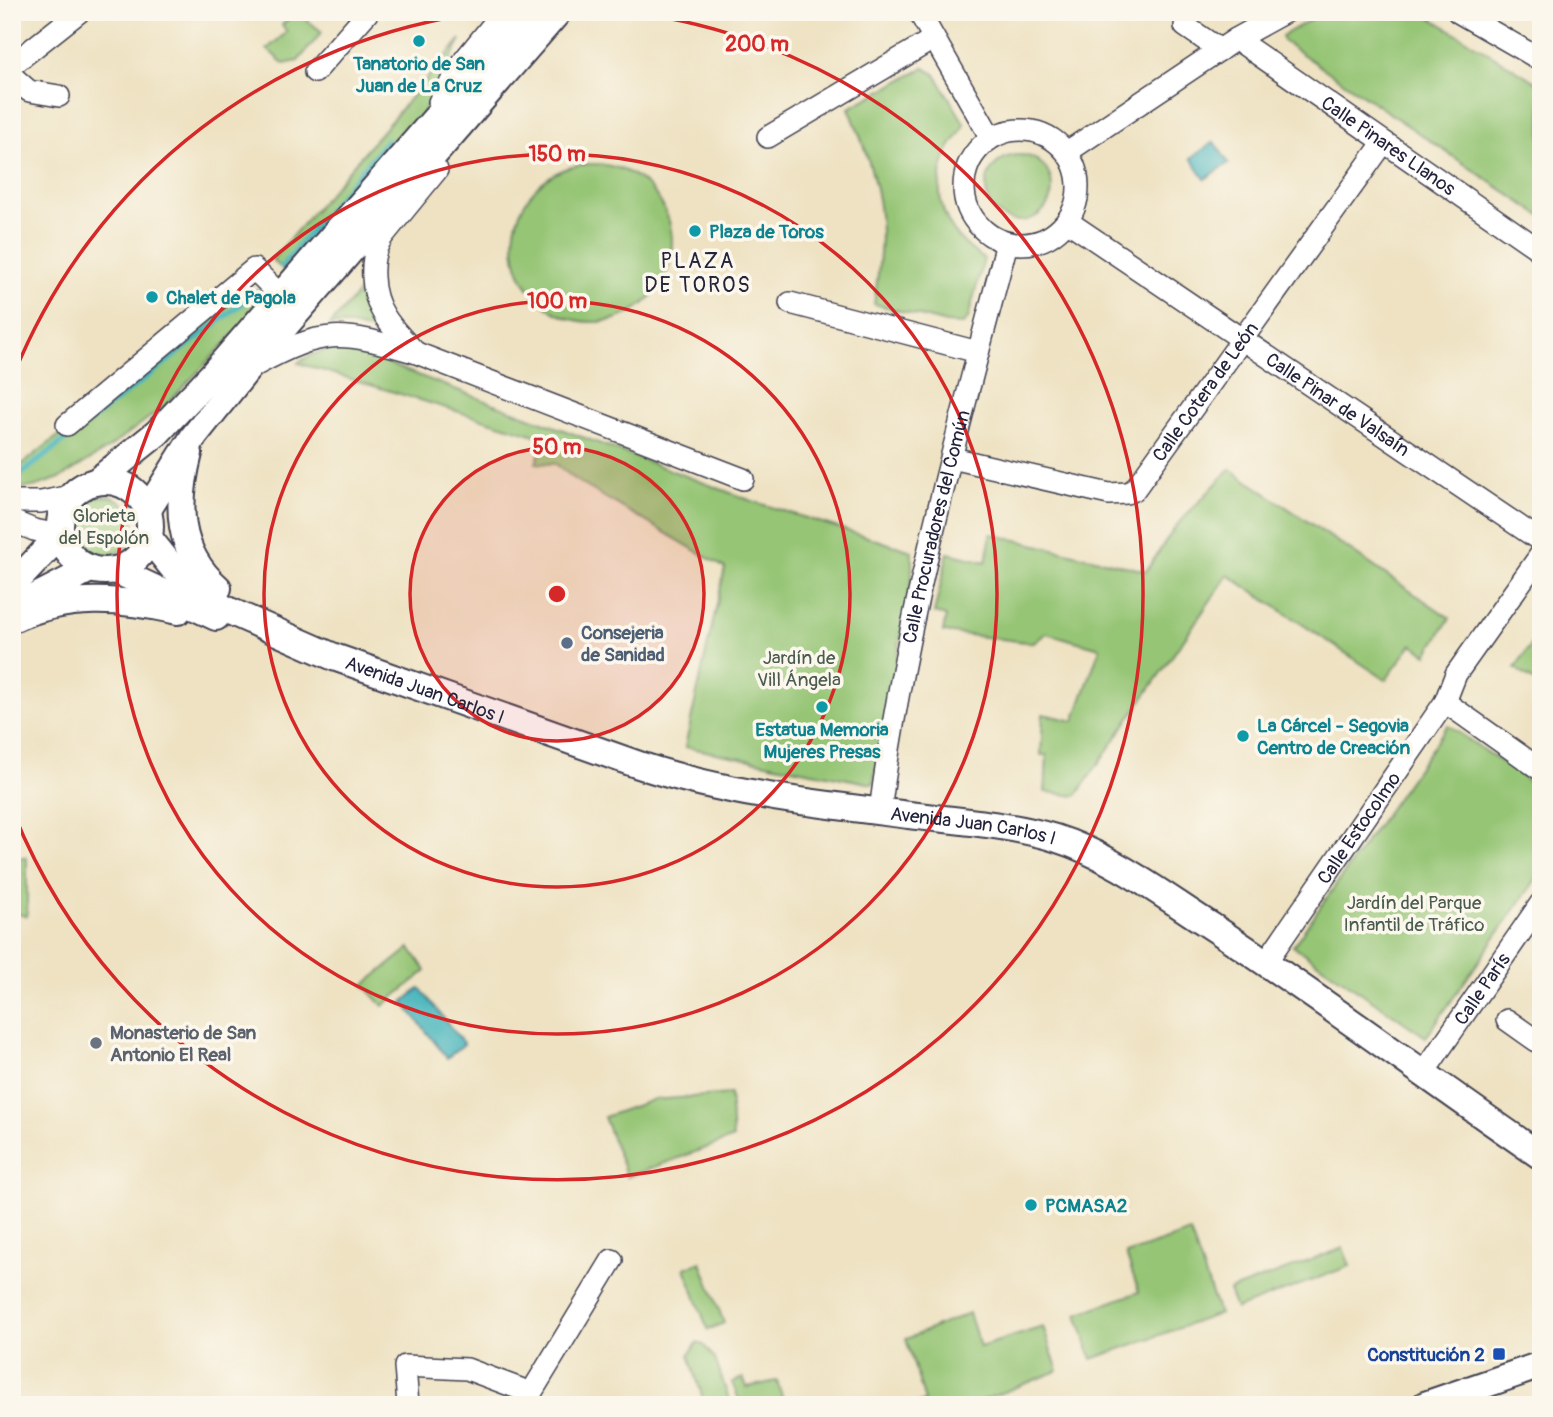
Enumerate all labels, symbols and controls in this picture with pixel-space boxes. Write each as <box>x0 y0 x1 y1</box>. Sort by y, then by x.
text: 200 m <box>725 31 789 58</box>
marker: Tanatorio de San Juan de La Cruz <box>411 33 427 49</box>
place label: Tanatorio de San Juan de La Cruz <box>352 52 485 98</box>
street label: Calle Pinares Llanos <box>1316 91 1460 201</box>
text: 150 m <box>528 141 586 168</box>
place label: Plaza de Toros <box>709 220 824 244</box>
marker: Plaza de Toros <box>687 223 703 239</box>
district label: PLAZA DE TOROS <box>644 248 752 299</box>
place label: Chalet de Pagola <box>166 286 296 310</box>
text: 100 m <box>527 288 587 315</box>
marker: Chalet de Pagola <box>144 289 160 305</box>
street label: Calle Cotera de León <box>1147 318 1264 467</box>
street label: Calle Pinar de Valsaín <box>1261 348 1414 462</box>
street label: Calle Procuradores del Común <box>898 408 976 645</box>
text: 50 m <box>533 434 582 461</box>
park label: Glorieta del Espolón <box>59 504 149 550</box>
centre of rings <box>545 582 569 606</box>
place label: Consejeria de Sanidad <box>581 621 665 667</box>
marker: Consejeria de Sanidad <box>559 635 575 651</box>
park label: Jardín de Vill Ángela <box>757 646 841 692</box>
street label: Avenida Juan Carlos I <box>342 651 508 729</box>
marker: Estatua Memoria Mujeres Presas <box>814 699 830 715</box>
place label: La Cárcel - Segovia Centro de Creación <box>1257 714 1410 760</box>
place label: Estatua Memoria Mujeres Presas <box>755 718 889 764</box>
marker: La Cárcel - Segovia Centro de Creación <box>1235 728 1251 744</box>
street label: Calle Estocolmo <box>1312 768 1406 889</box>
street label: Avenida Juan Carlos I <box>889 802 1059 851</box>
park label: Jardín del Parque Infantil de Tráfico <box>1343 891 1485 937</box>
street label: Calle París <box>1449 948 1516 1030</box>
place label: Monasterio de San Antonio El Real <box>110 1021 257 1067</box>
marker: Monasterio de San Antonio El Real <box>88 1035 104 1051</box>
place label: PCMASA2 <box>1045 1194 1128 1218</box>
marker: PCMASA2 <box>1023 1197 1039 1213</box>
place label: Constitución 2 <box>1367 1343 1485 1367</box>
marker: Constitución 2 <box>1491 1346 1507 1362</box>

